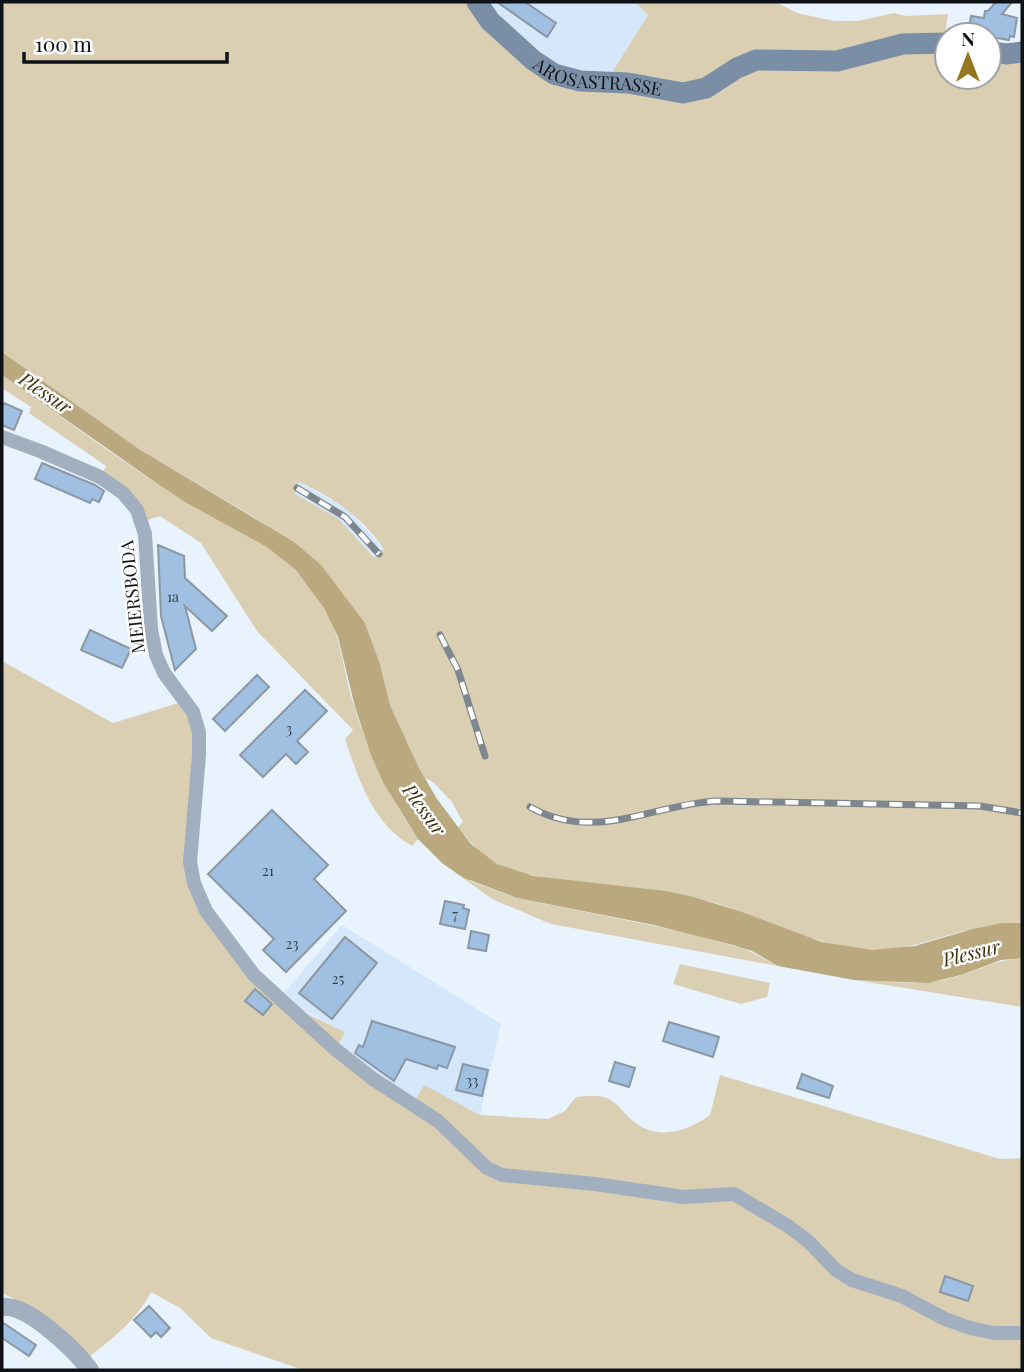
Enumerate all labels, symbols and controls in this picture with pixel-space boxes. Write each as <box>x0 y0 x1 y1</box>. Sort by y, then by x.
scale bar <box>24 21 228 65</box>
north arrow <box>933 21 1003 91</box>
text: N <box>961 25 975 51</box>
text: 100 m <box>35 29 92 57</box>
street label: AROSASTRASSE <box>528 51 664 101</box>
water label: Plessur <box>14 364 78 419</box>
street label: MEIERSBODA <box>114 539 150 655</box>
house number: 1a <box>167 587 179 606</box>
house number: 3 <box>286 719 292 738</box>
water label: Plessur <box>397 777 453 841</box>
house number: 21 <box>262 861 274 880</box>
house number: 7 <box>452 905 458 924</box>
water label: Plessur <box>939 932 1003 972</box>
house number: 23 <box>285 934 299 953</box>
house number: 25 <box>332 969 344 988</box>
house number: 33 <box>466 1071 478 1090</box>

